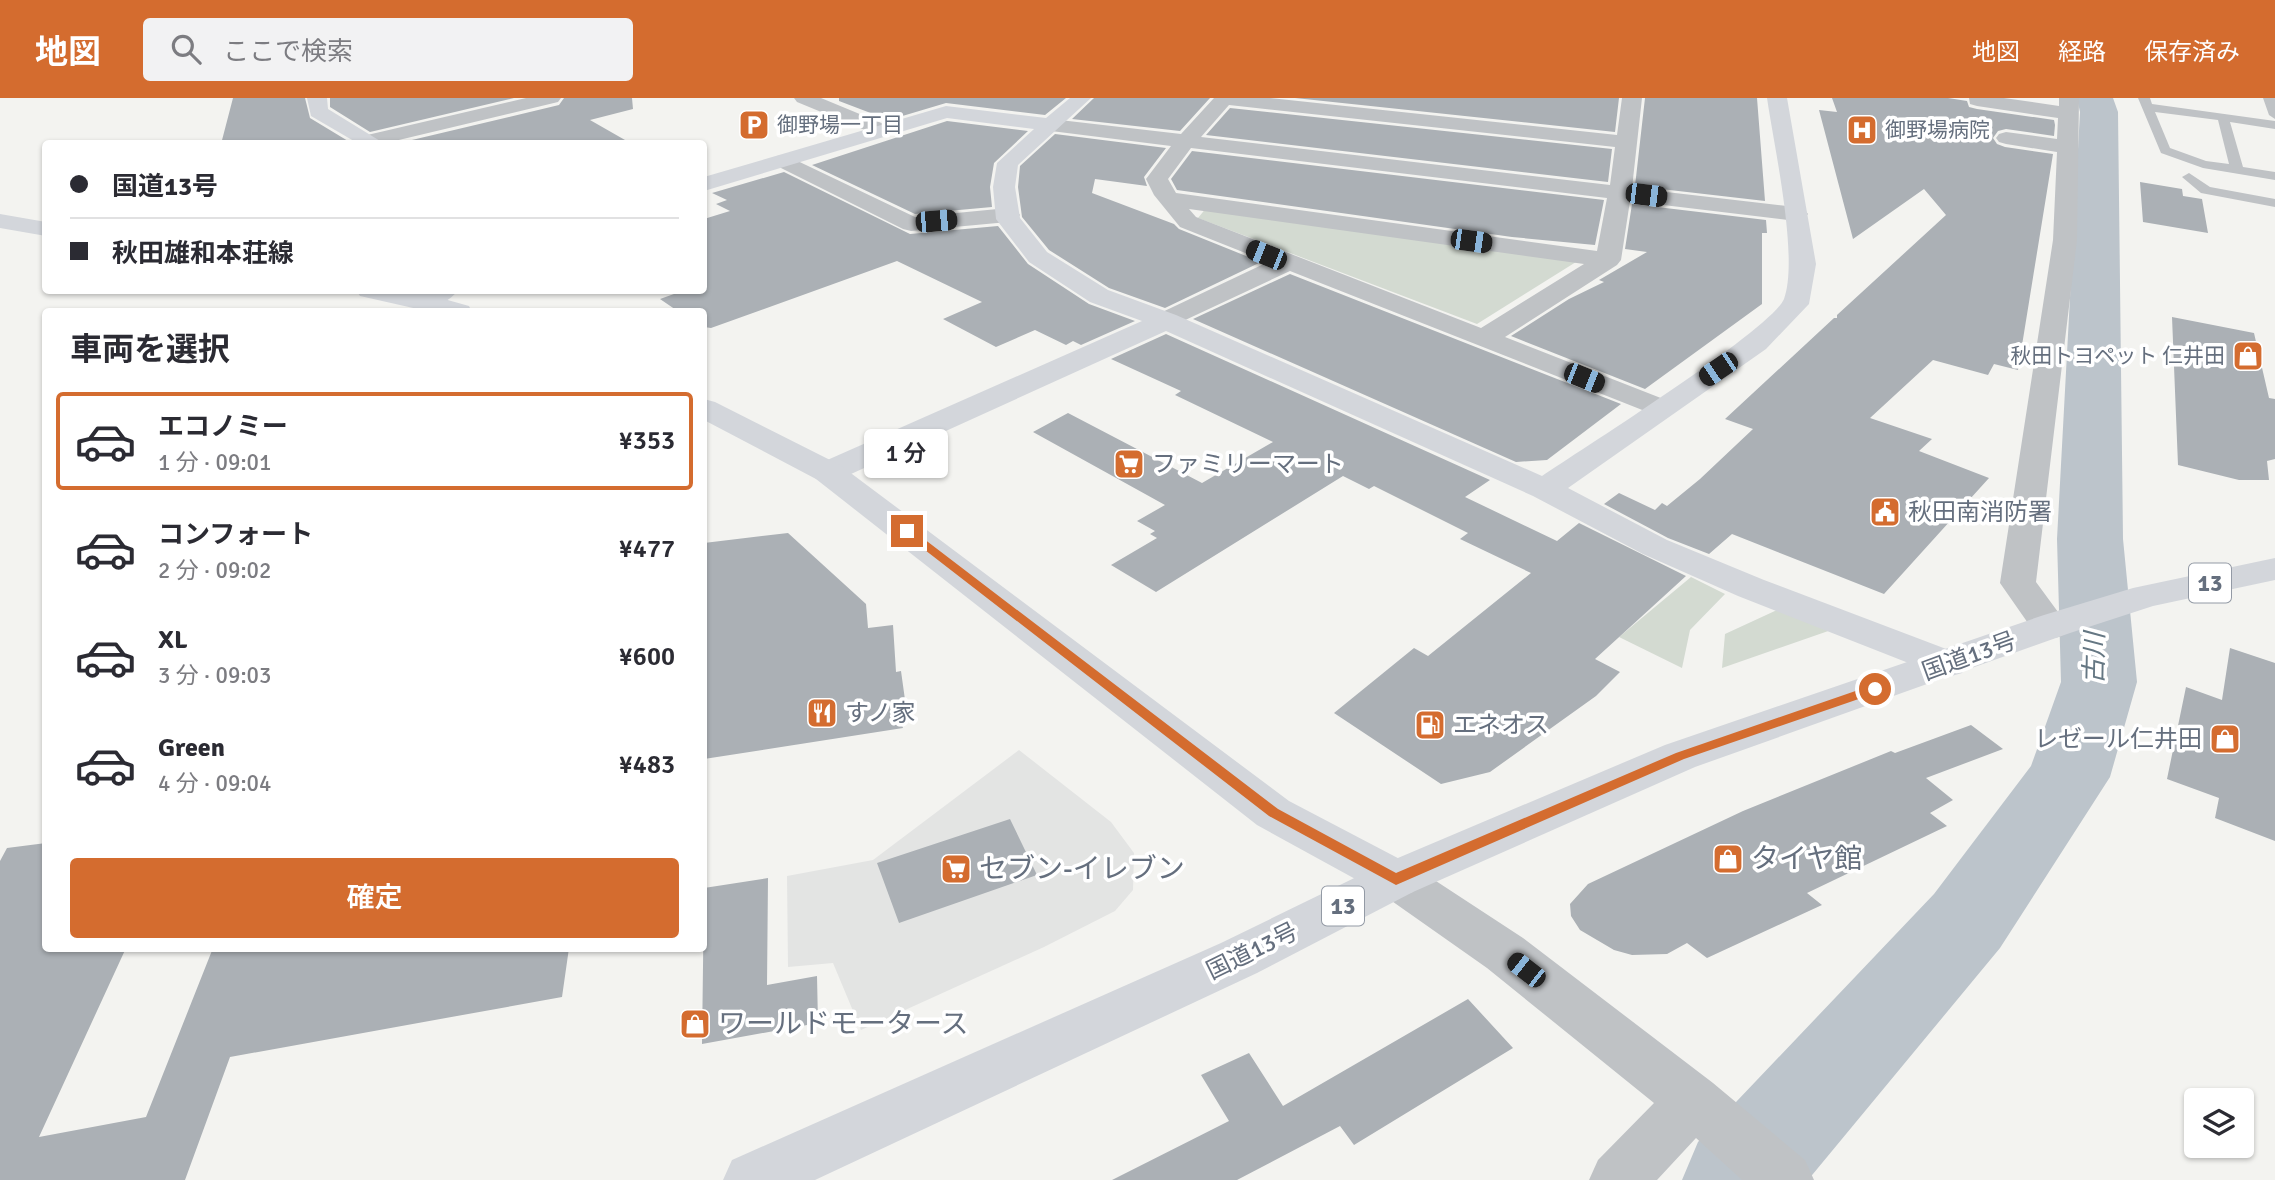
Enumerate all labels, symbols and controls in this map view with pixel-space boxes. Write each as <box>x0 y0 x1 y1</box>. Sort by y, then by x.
search box <box>143 18 633 81</box>
icon: search <box>167 30 205 68</box>
text: 地図 <box>35 32 101 73</box>
text: ここで検索 <box>223 36 353 68</box>
text: 地図 <box>1972 37 2020 67</box>
text: 経路 <box>2058 37 2106 67</box>
text: 保存済み <box>2144 37 2240 67</box>
parking icon: 御野場一丁目 <box>737 108 771 142</box>
place label: 御野場一丁目 <box>777 112 903 138</box>
hospital icon: 御野場病院 <box>1845 113 1879 147</box>
place label: 御野場病院 <box>1885 117 1990 143</box>
text: 国道13号 <box>112 171 218 203</box>
car <box>1624 182 1669 208</box>
car <box>915 209 958 233</box>
car <box>1449 228 1494 254</box>
car <box>1243 237 1290 273</box>
text: 秋田雄和本荘線 <box>112 238 294 270</box>
text: 車両を選択 <box>70 330 230 369</box>
shop icon: 秋田トヨペット 仁井田 <box>2231 339 2265 373</box>
place label: 秋田トヨペット 仁井田 <box>2010 343 2225 369</box>
car <box>1695 349 1742 389</box>
car <box>1561 360 1608 396</box>
icon: car <box>74 410 137 473</box>
text: エコノミー <box>158 411 288 443</box>
text: ¥353 <box>619 425 675 457</box>
callout: 1 分 <box>865 430 949 478</box>
text: 1 分 <box>886 439 926 468</box>
supermarket icon: ファミリーマート <box>1112 447 1146 481</box>
text: 1 分 · 09:01 <box>158 448 271 477</box>
place label: ファミリーマート <box>1152 449 1344 479</box>
public building icon: 秋田南消防署 <box>1868 495 1902 529</box>
place label: 秋田南消防署 <box>1908 497 2052 527</box>
route end <box>891 515 923 547</box>
icon: car <box>74 518 137 581</box>
text: コンフォート <box>158 519 313 551</box>
text: ¥477 <box>619 533 675 565</box>
text: 2 分 · 09:02 <box>158 556 271 585</box>
road number: 13 <box>2189 564 2231 603</box>
text: XL <box>158 624 188 656</box>
street label: 国道13号 <box>1918 625 2020 687</box>
icon: car <box>74 626 137 689</box>
water label: 古川 <box>2079 629 2112 684</box>
text: ¥600 <box>619 641 675 673</box>
text: 3 分 · 09:03 <box>158 661 271 690</box>
route start <box>1859 673 1891 705</box>
restaurant icon: すノ家 <box>805 696 839 730</box>
place label: すノ家 <box>845 698 916 728</box>
fuel station icon: エネオス <box>1413 708 1447 742</box>
place label: エネオス <box>1453 710 1549 740</box>
shop icon: レゼール仁井田 <box>2208 722 2242 756</box>
place label: レゼール仁井田 <box>2034 724 2202 754</box>
text: Green <box>158 732 225 764</box>
icon: car <box>74 734 137 797</box>
text: ¥483 <box>619 749 675 781</box>
text: 4 分 · 09:04 <box>158 769 271 798</box>
shop icon: タイヤ館 <box>1711 842 1745 876</box>
place label: タイヤ館 <box>1751 842 1862 876</box>
supermarket icon: セブン-イレブン <box>939 852 973 886</box>
place label: セブン-イレブン <box>979 852 1185 886</box>
button: 確定 <box>70 858 679 938</box>
road number: 13 <box>1322 886 1364 926</box>
street label: 国道13号 <box>1201 916 1303 986</box>
car <box>1503 949 1550 991</box>
shop icon: ワールドモータース <box>678 1007 712 1041</box>
place label: ワールドモータース <box>718 1007 969 1041</box>
map controls <box>2184 1088 2254 1158</box>
button: layers <box>2184 1088 2254 1158</box>

